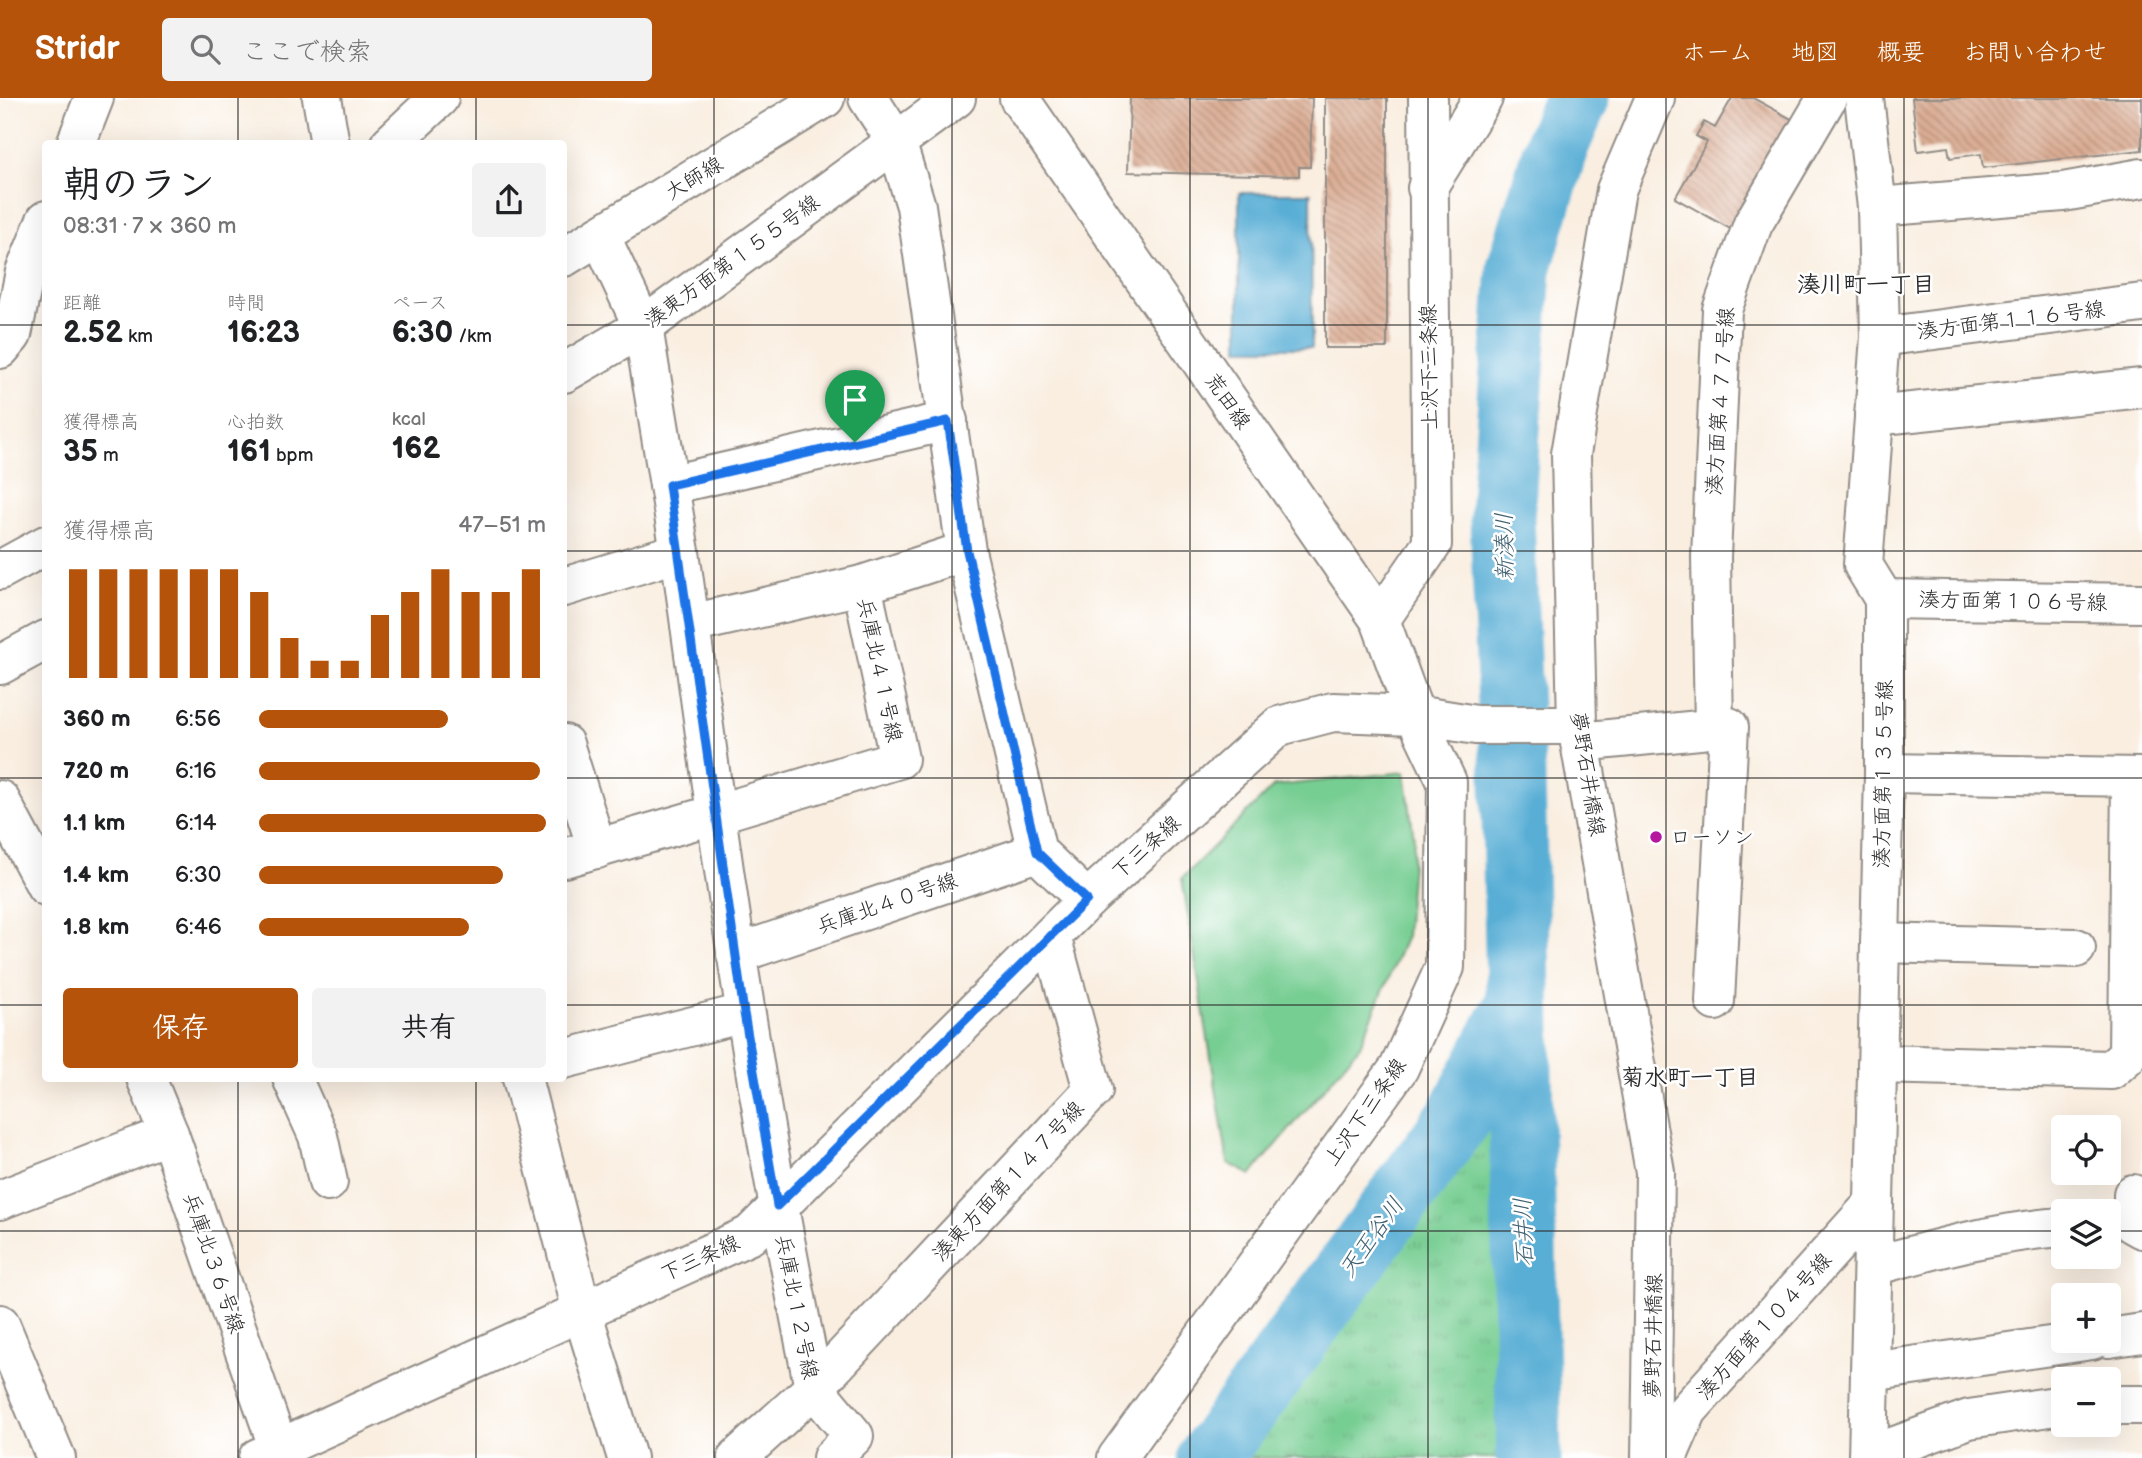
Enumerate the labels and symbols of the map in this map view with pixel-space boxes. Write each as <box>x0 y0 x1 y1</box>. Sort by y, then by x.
street label: 大師線 <box>661 151 728 205</box>
street label: 湊東方面第１５５号線 <box>640 190 825 333</box>
district label: 湊川町一丁目 <box>1797 271 1935 299</box>
street label: 湊方面第１１６号線 <box>1916 297 2106 344</box>
street label: 上沢下三条線 <box>1416 304 1443 430</box>
street label: 湊方面第４７７号線 <box>1701 306 1740 496</box>
street label: 荒田線 <box>1199 368 1256 434</box>
pin <box>825 370 885 442</box>
water label: 新湊川 <box>1490 512 1520 582</box>
street label: 湊方面第１０６号線 <box>1918 587 2108 616</box>
street label: 兵庫北４１号線 <box>852 596 907 745</box>
street label: 湊方面第１３５号線 <box>1869 679 1898 869</box>
street label: 夢野石井橋線 <box>1565 710 1610 838</box>
street label: 下三条線 <box>1107 810 1186 885</box>
place label: ローソン <box>1670 825 1754 850</box>
marker: ローソン <box>1648 829 1664 845</box>
street label: 兵庫北４０号線 <box>814 868 961 939</box>
street label: 上沢下三条線 <box>1319 1054 1412 1171</box>
district label: 菊水町一丁目 <box>1621 1064 1759 1092</box>
street label: 湊東方面第１４７号線 <box>928 1096 1089 1267</box>
street label: 兵庫北３６号線 <box>178 1190 249 1337</box>
water label: 天王谷川 <box>1333 1192 1410 1283</box>
water label: 石井川 <box>1509 1197 1539 1267</box>
street label: 下三条線 <box>657 1230 744 1287</box>
street label: 兵庫北１２号線 <box>770 1233 823 1382</box>
street label: 湊方面第１０４号線 <box>1692 1248 1837 1405</box>
street label: 夢野石井橋線 <box>1640 1273 1667 1399</box>

